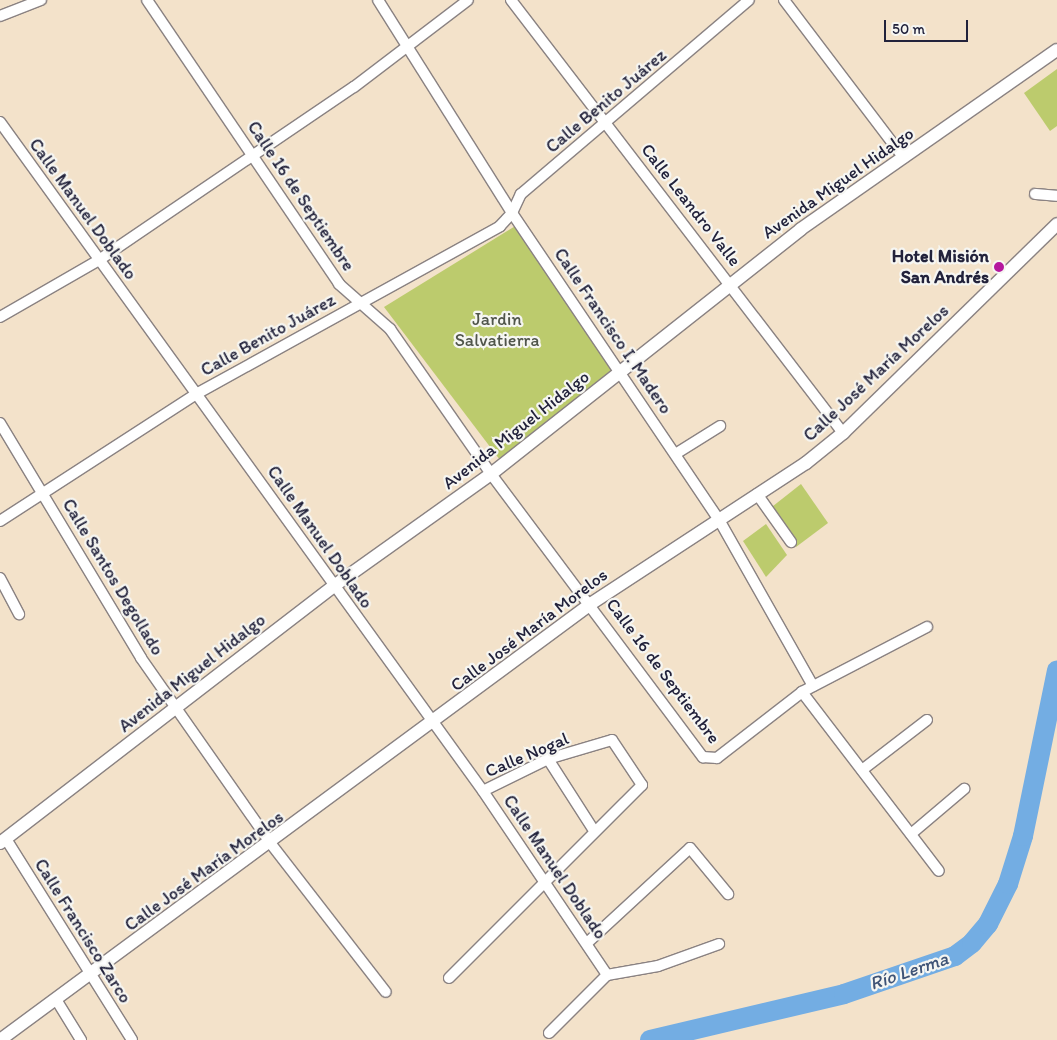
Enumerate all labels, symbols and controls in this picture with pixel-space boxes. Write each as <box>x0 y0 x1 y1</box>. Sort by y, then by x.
scale bar <box>887 10 971 42</box>
text: 50 m <box>892 20 925 38</box>
street label: Calle Benito Juárez <box>541 44 671 158</box>
street label: Calle 16 de Septiembre <box>243 117 359 275</box>
street label: Avenida Miguel Hidalgo <box>758 122 918 244</box>
street label: Calle Manuel Doblado <box>25 135 141 283</box>
street label: Calle Leandro Valle <box>637 140 745 270</box>
street label: Calle Francisco I. Madero <box>550 244 676 418</box>
place label: Hotel Misión San Andrés <box>893 246 989 288</box>
marker: Hotel Misión San Andrés <box>993 261 1005 273</box>
street label: Calle Benito Juárez <box>197 289 339 381</box>
street label: Calle José María Morelos <box>799 300 953 446</box>
park label: Jardin Salvatierra <box>455 309 539 352</box>
street label: Avenida Miguel Hidalgo <box>438 366 594 494</box>
street label: Calle Manuel Doblado <box>263 462 377 612</box>
street label: Calle Santos Degollado <box>58 495 168 659</box>
street label: Calle José María Morelos <box>446 564 612 696</box>
street label: Calle 16 de Septiembre <box>601 594 725 748</box>
street label: Avenida Miguel Hidalgo <box>114 609 270 737</box>
street label: Calle Nogal <box>482 728 572 782</box>
street label: Calle Manuel Doblado <box>499 791 611 943</box>
street label: Calle José María Morelos <box>120 806 288 936</box>
street label: Calle Francisco Zarco <box>30 855 136 1007</box>
water label: Río Lerma <box>867 947 951 995</box>

